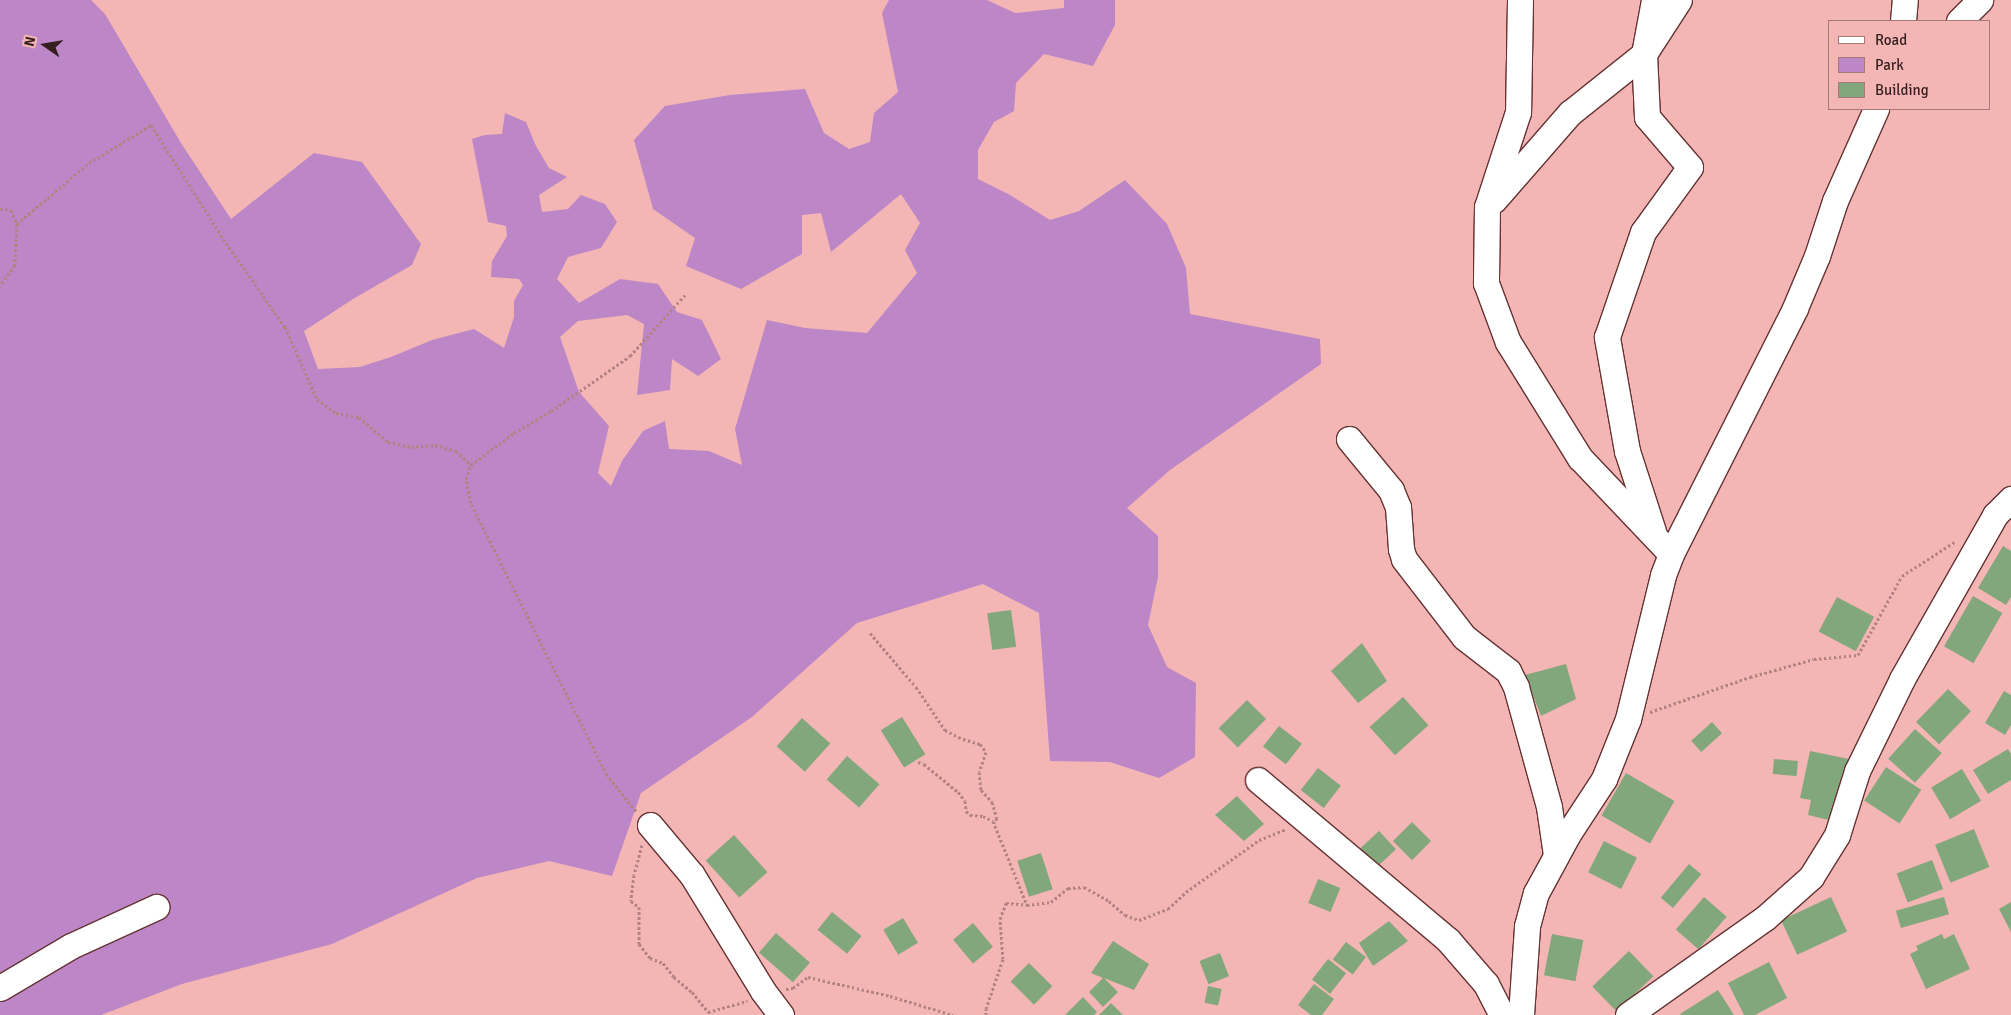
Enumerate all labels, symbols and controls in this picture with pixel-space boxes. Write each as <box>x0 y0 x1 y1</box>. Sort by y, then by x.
north arrow <box>20 20 70 70</box>
legend <box>1828 20 1991 110</box>
text: Road <box>1875 31 1907 49</box>
text: N <box>21 35 39 48</box>
text: Park <box>1875 56 1904 74</box>
text: Building <box>1875 81 1929 99</box>

